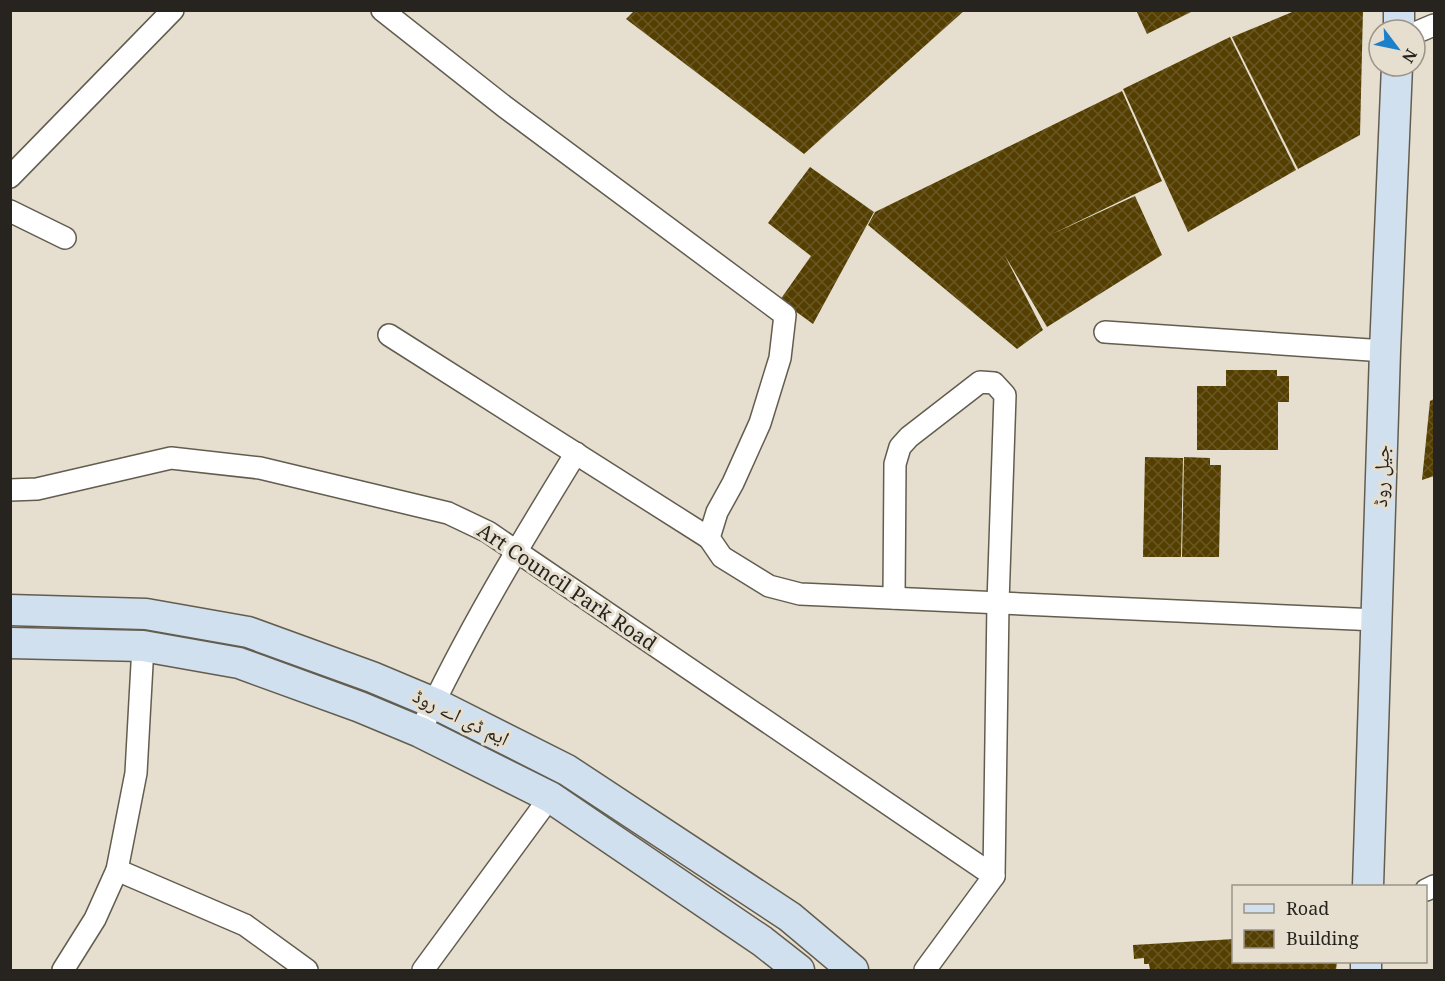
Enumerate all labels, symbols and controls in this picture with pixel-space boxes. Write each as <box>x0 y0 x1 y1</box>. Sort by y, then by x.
north arrow <box>1367 18 1427 78</box>
text: N <box>1397 45 1422 67</box>
street label: جیل روڈ <box>1366 444 1395 508</box>
street label: Art Council Park Road <box>472 516 662 657</box>
street label: ایم ڈی اے روڈ <box>408 682 514 752</box>
legend <box>1232 885 1427 963</box>
text: Road <box>1286 896 1329 920</box>
text: Building <box>1286 926 1359 950</box>

